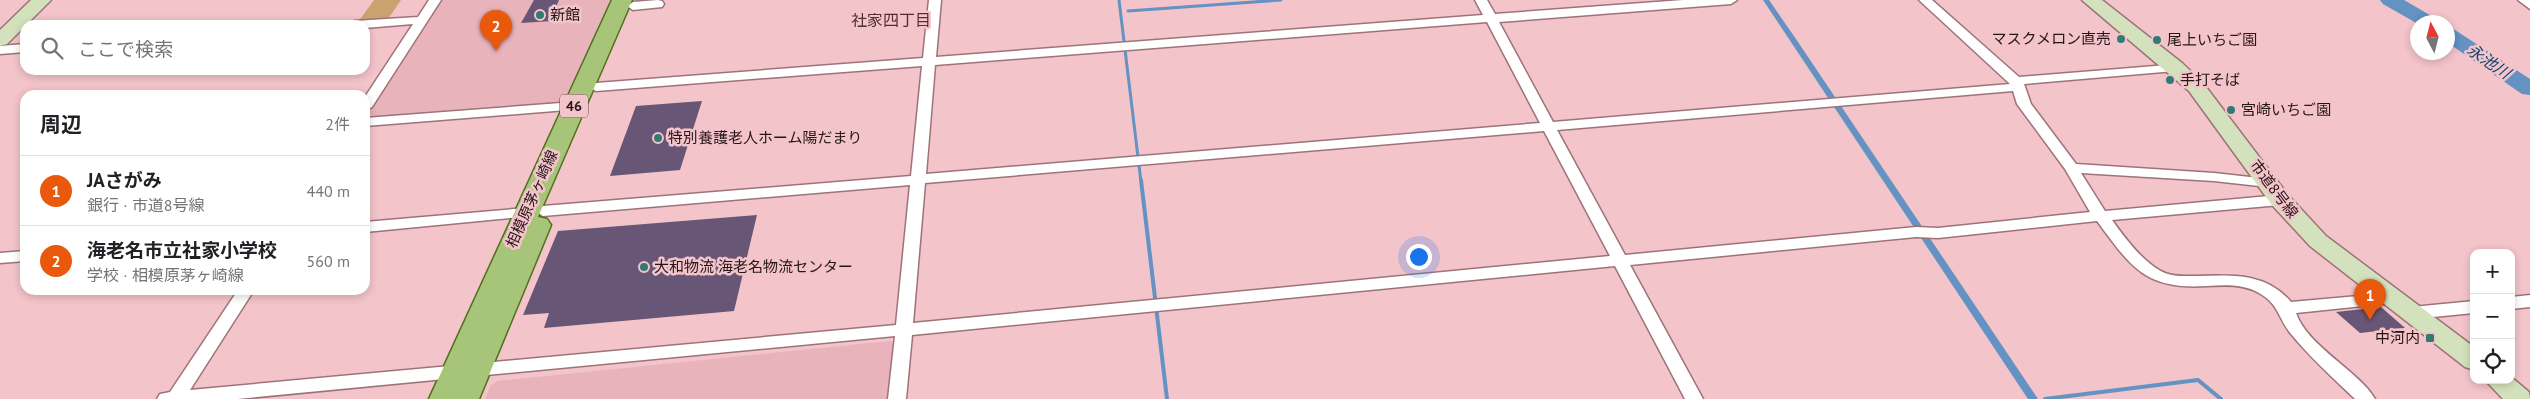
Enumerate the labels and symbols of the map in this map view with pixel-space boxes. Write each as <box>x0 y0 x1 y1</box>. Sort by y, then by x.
place label: 新館 <box>550 5 580 24</box>
marker: 新館 <box>534 9 546 21</box>
pin: 2 <box>480 10 512 51</box>
district label: 社家四丁目 <box>851 10 931 30</box>
north arrow <box>2410 15 2455 60</box>
place label: マスクメロン直売 <box>1992 29 2111 48</box>
place label: 尾上いちご園 <box>2167 30 2257 49</box>
marker: マスクメロン直売 <box>2115 33 2127 45</box>
marker: 尾上いちご園 <box>2151 34 2163 46</box>
water label: 永池川 <box>2464 39 2516 84</box>
place label: 手打そば <box>2180 70 2240 89</box>
marker: 手打そば <box>2164 74 2176 86</box>
road number: 46 <box>560 94 588 118</box>
place label: 宮崎いちご園 <box>2241 100 2331 119</box>
marker: 宮崎いちご園 <box>2225 104 2237 116</box>
place label: 特別養護老人ホーム陽だまり <box>668 128 862 147</box>
marker: 特別養護老人ホーム陽だまり <box>652 132 664 144</box>
street label: 相模原茅ヶ崎線 <box>502 147 562 251</box>
street label: 市道8号線 <box>2246 156 2303 222</box>
your location <box>1406 244 1432 270</box>
place label: 大和物流 海老名物流センター <box>654 257 853 276</box>
marker: 大和物流 海老名物流センター <box>638 261 650 273</box>
pin: 1 <box>2354 279 2386 320</box>
place label: 中河内 <box>2375 328 2420 347</box>
marker: 中河内 <box>2424 332 2436 344</box>

